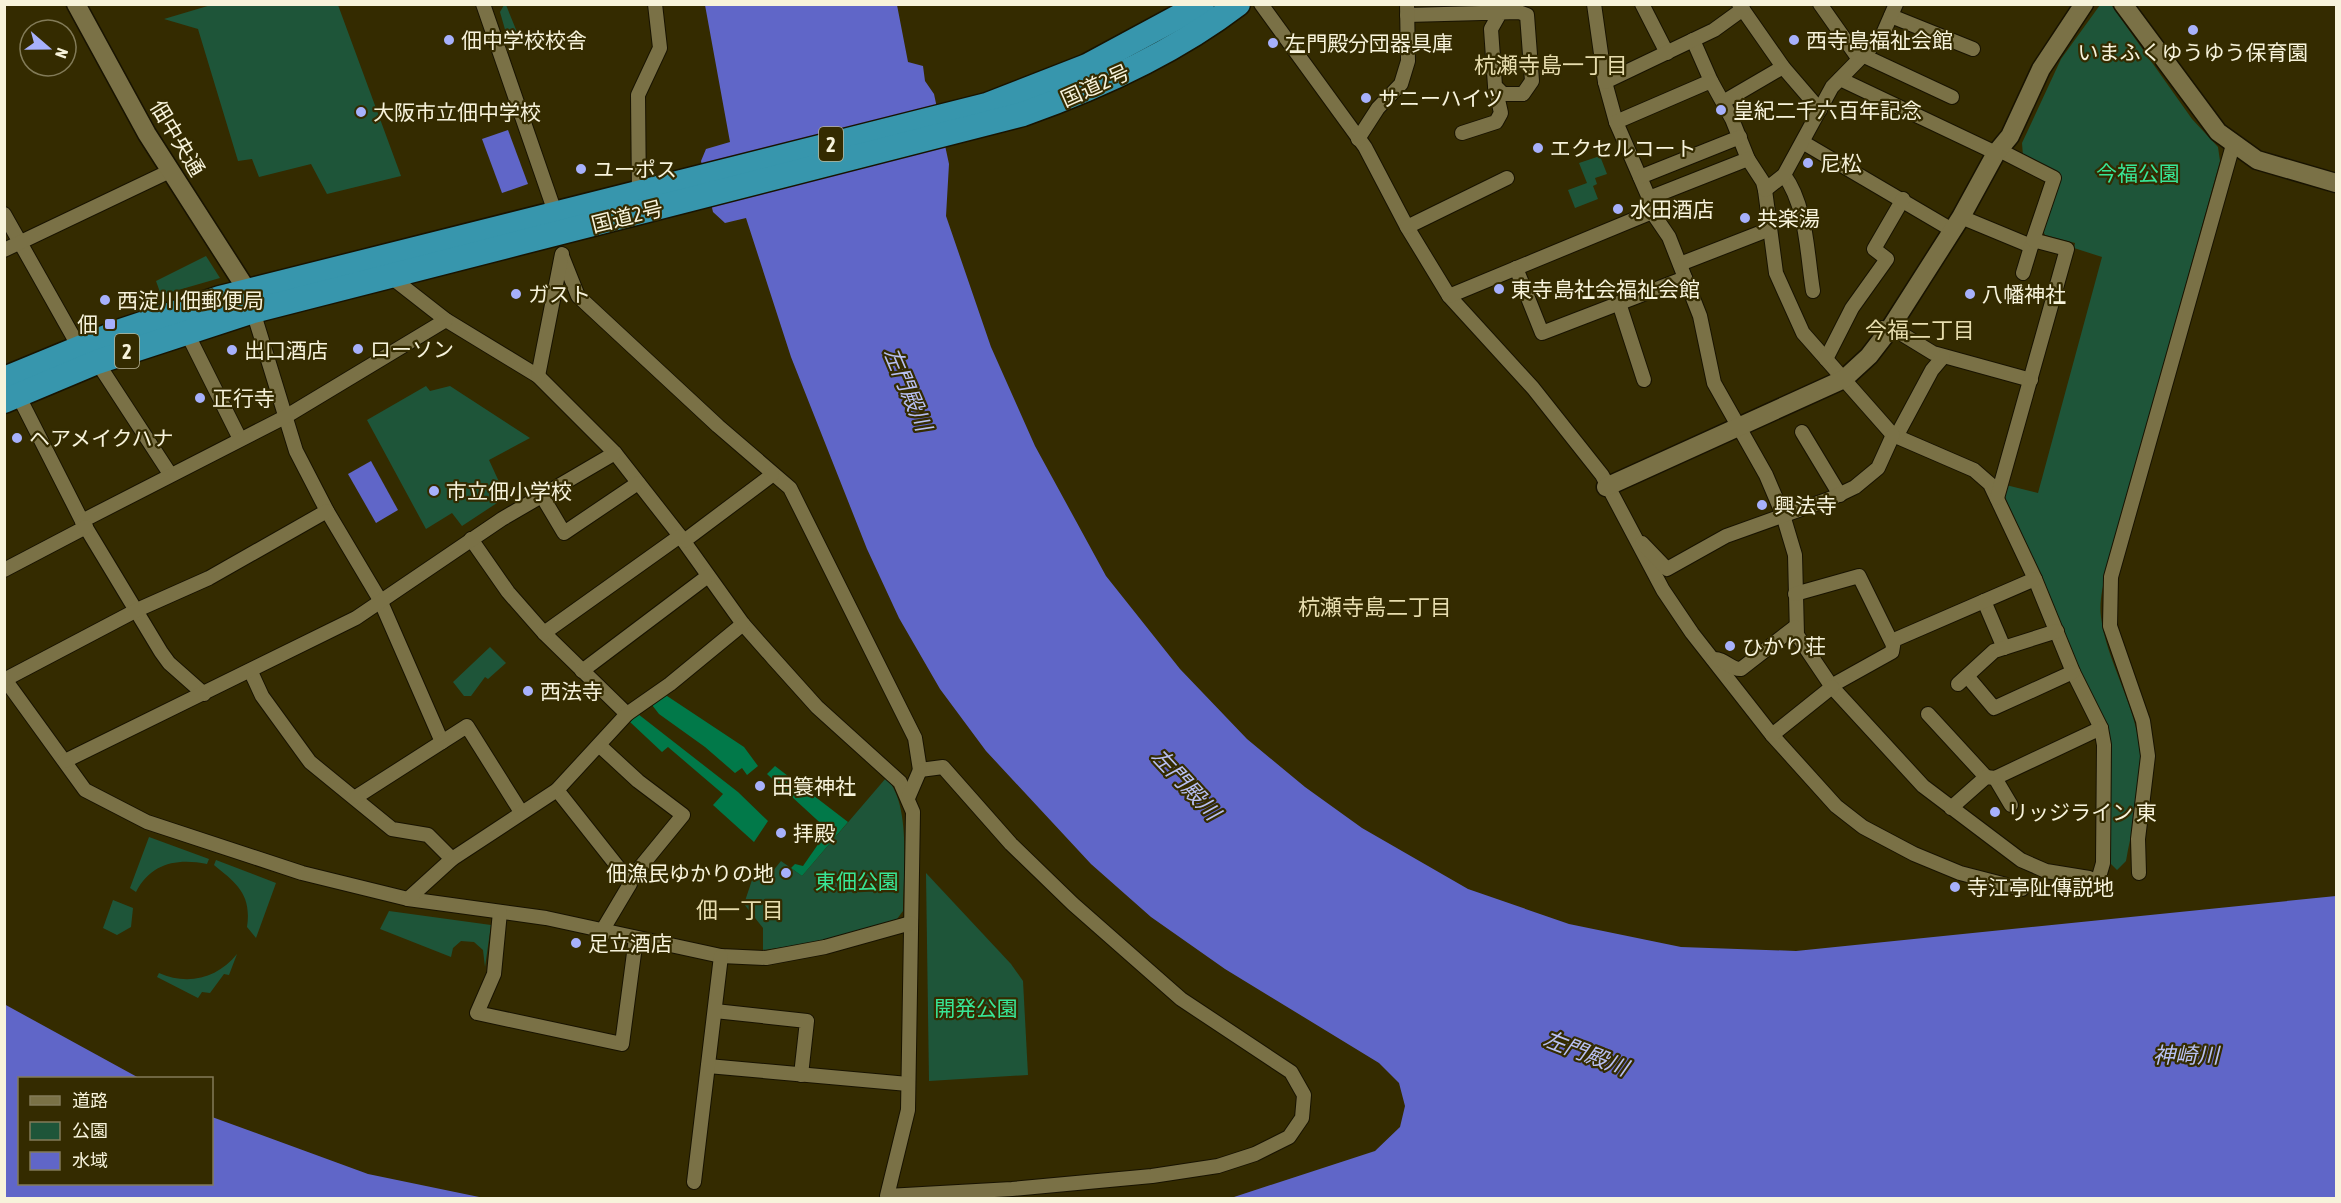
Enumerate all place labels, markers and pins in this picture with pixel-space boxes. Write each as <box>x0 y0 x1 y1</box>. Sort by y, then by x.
marker: いまふくゆうゆう保育園 <box>2186 23 2200 37</box>
place label: 佃中学校校舎 <box>461 28 587 52</box>
place label: 西寺島福祉会館 <box>1806 28 1953 52</box>
place label: 左門殿分団器具庫 <box>1285 31 1453 55</box>
marker: 佃中学校校舎 <box>442 33 456 47</box>
marker: 西寺島福祉会館 <box>1787 33 1801 47</box>
marker: 左門殿分団器具庫 <box>1266 36 1280 50</box>
place label: いまふくゆうゆう保育園 <box>2078 40 2309 64</box>
place label: サニーハイツ <box>1378 86 1503 110</box>
marker: サニーハイツ <box>1359 91 1373 105</box>
place label: 皇紀二千六百年記念 <box>1733 98 1922 122</box>
place label: 大阪市立佃中学校 <box>373 100 541 124</box>
marker: 皇紀二千六百年記念 <box>1714 103 1728 117</box>
marker: 大阪市立佃中学校 <box>354 105 368 119</box>
place label: エクセルコート <box>1550 136 1697 160</box>
marker: エクセルコート <box>1531 141 1545 155</box>
place label: 尼松 <box>1820 151 1862 175</box>
marker: 尼松 <box>1801 156 1815 170</box>
place label: ユーポス <box>593 157 677 181</box>
marker: ユーポス <box>574 162 588 176</box>
place label: 水田酒店 <box>1630 197 1714 221</box>
marker: 水田酒店 <box>1611 202 1625 216</box>
place label: 共楽湯 <box>1757 206 1820 230</box>
marker: 共楽湯 <box>1738 211 1752 225</box>
place label: 東寺島社会福祉会館 <box>1511 277 1700 301</box>
place label: ガスト <box>528 282 591 306</box>
marker: 東寺島社会福祉会館 <box>1492 282 1506 296</box>
place label: 八幡神社 <box>1982 282 2066 306</box>
marker: ガスト <box>509 287 523 301</box>
marker: 八幡神社 <box>1963 287 1977 301</box>
place label: 西淀川佃郵便局 <box>117 288 264 312</box>
marker: 西淀川佃郵便局 <box>98 293 112 307</box>
place label: 佃 <box>77 312 98 336</box>
marker: 佃 <box>103 317 117 331</box>
place label: ローソン <box>370 337 454 361</box>
place label: 出口酒店 <box>244 338 328 362</box>
marker: ローソン <box>351 342 365 356</box>
marker: 出口酒店 <box>225 343 239 357</box>
place label: 正行寺 <box>212 386 275 410</box>
marker: 正行寺 <box>193 391 207 405</box>
place label: ヘアメイクハナ <box>29 426 173 450</box>
marker: ヘアメイクハナ <box>10 431 24 445</box>
place label: 市立佃小学校 <box>446 479 572 503</box>
marker: 市立佃小学校 <box>427 484 441 498</box>
place label: 興法寺 <box>1774 493 1837 517</box>
marker: 興法寺 <box>1755 498 1769 512</box>
place label: ひかり荘 <box>1742 634 1826 658</box>
marker: ひかり荘 <box>1723 639 1737 653</box>
place label: 西法寺 <box>540 679 603 703</box>
marker: 西法寺 <box>521 684 535 698</box>
place label: 田簑神社 <box>772 774 856 798</box>
marker: 田簑神社 <box>753 779 767 793</box>
place label: リッジライン 東 <box>2007 800 2157 824</box>
marker: リッジライン 東 <box>1988 805 2002 819</box>
place label: 拝殿 <box>793 821 835 845</box>
marker: 拝殿 <box>774 826 788 840</box>
place label: 佃漁民ゆかりの地 <box>606 861 774 885</box>
marker: 佃漁民ゆかりの地 <box>779 866 793 880</box>
place label: 寺江亭阯傳説地 <box>1967 875 2114 899</box>
marker: 寺江亭阯傳説地 <box>1948 880 1962 894</box>
place label: 足立酒店 <box>588 931 672 955</box>
marker: 足立酒店 <box>569 936 583 950</box>

